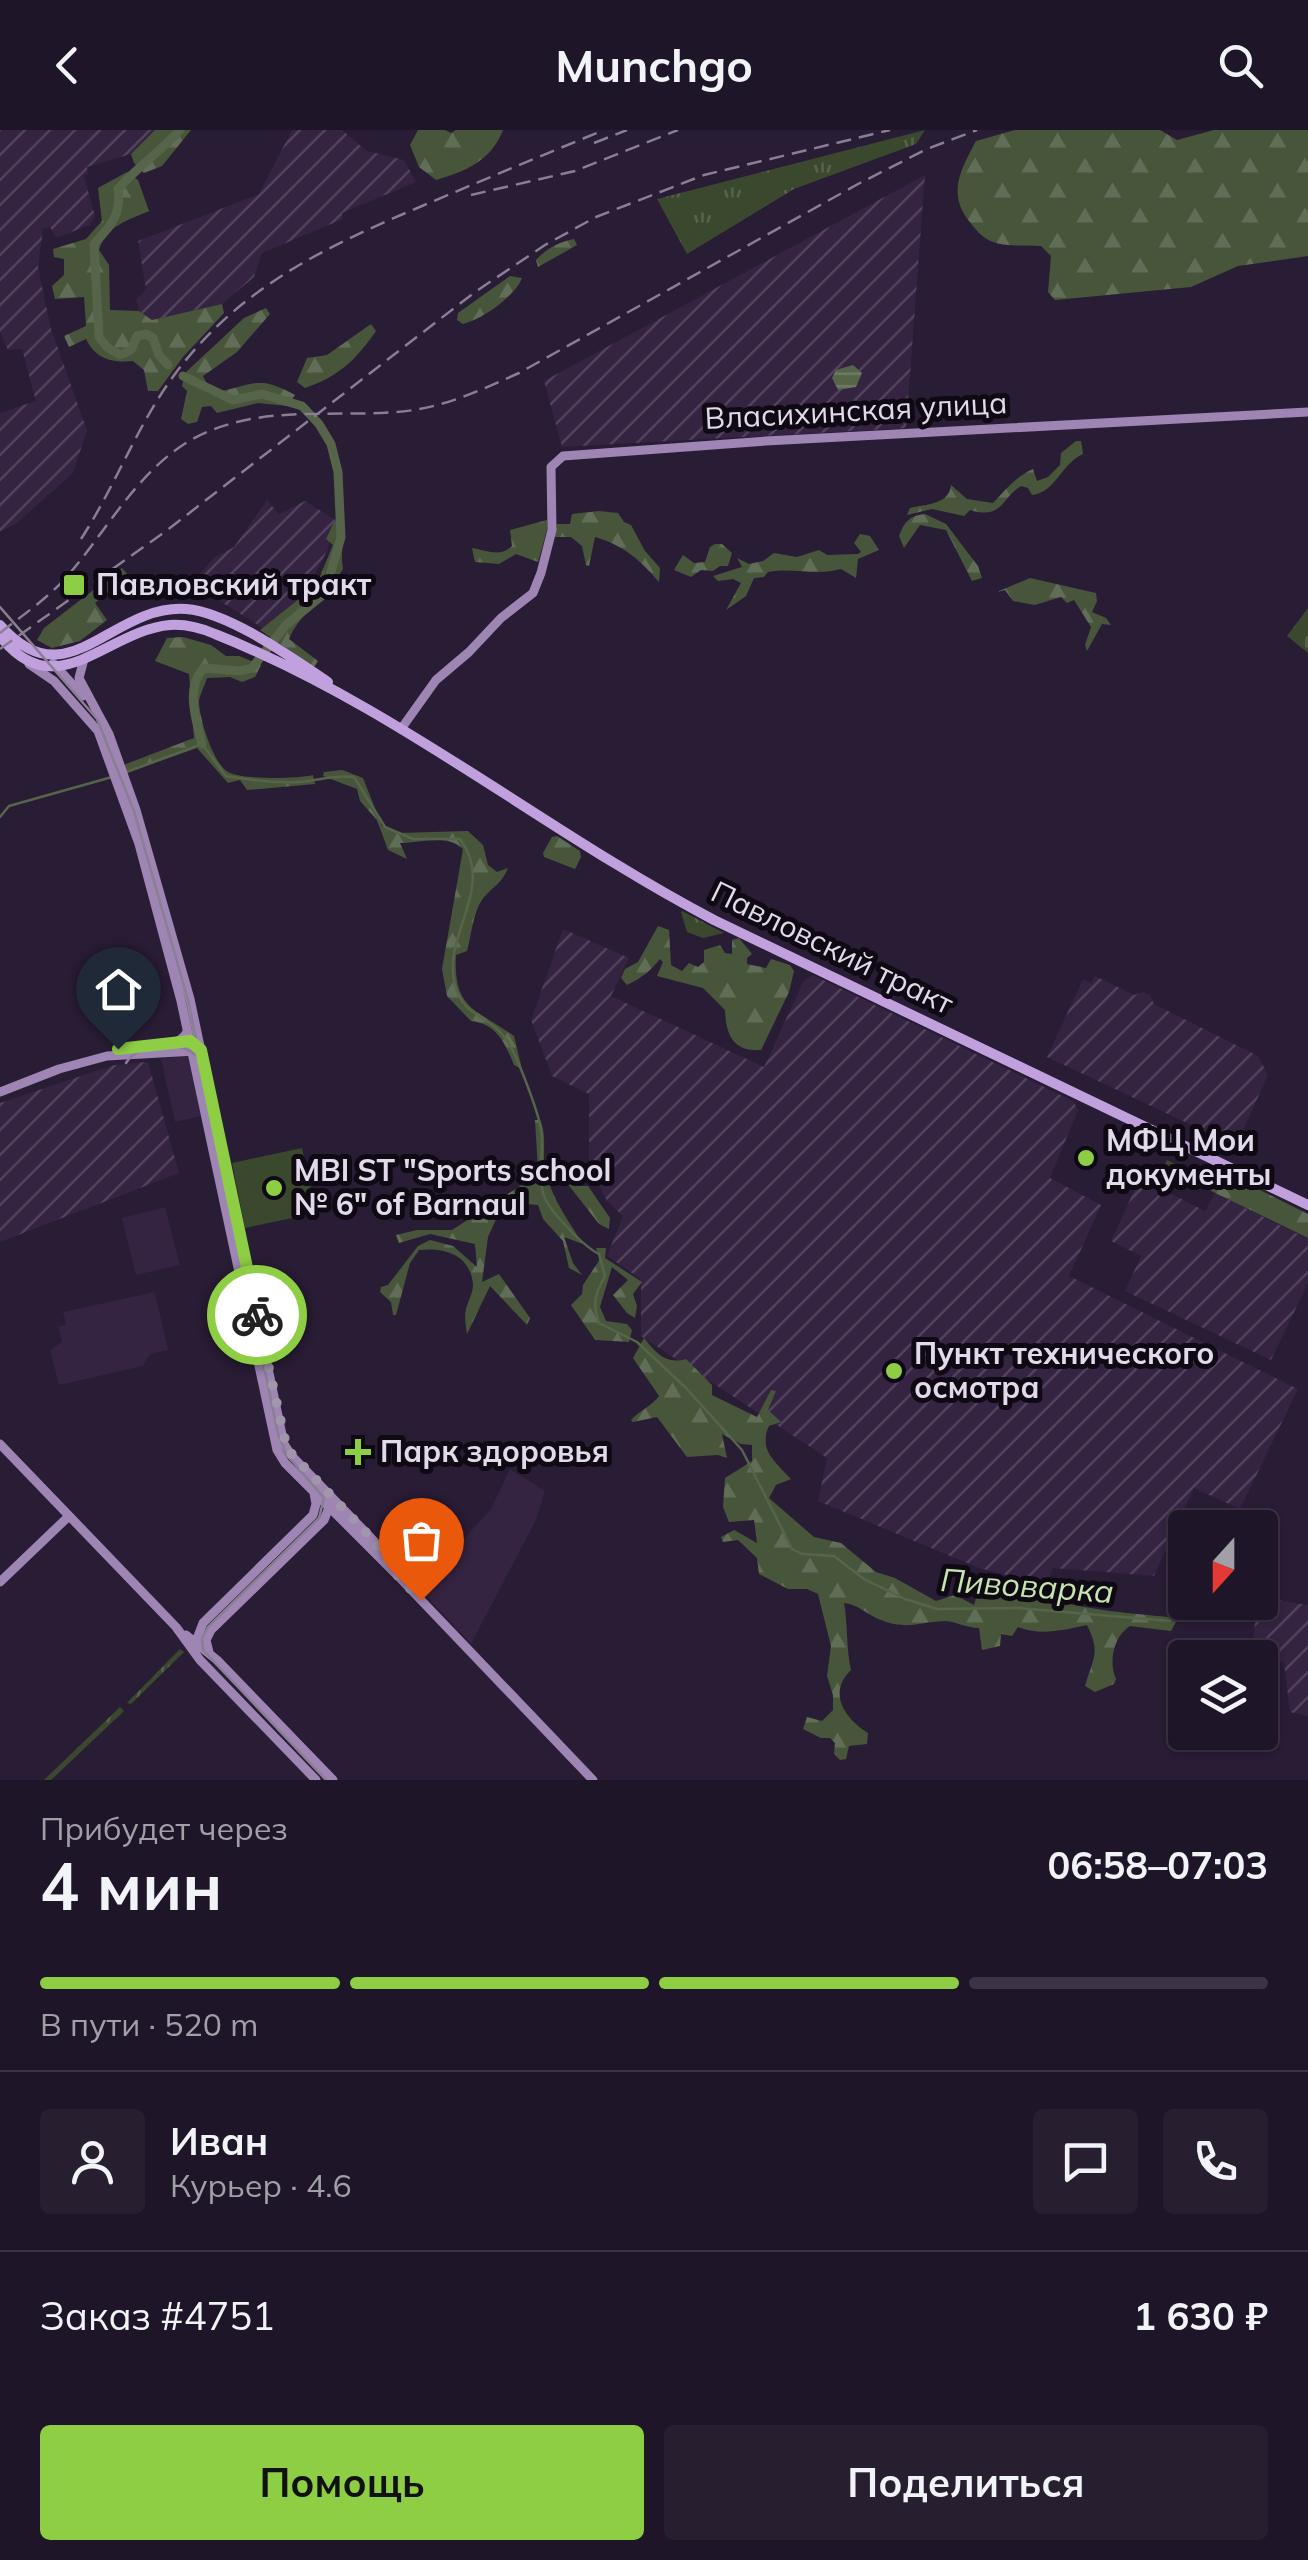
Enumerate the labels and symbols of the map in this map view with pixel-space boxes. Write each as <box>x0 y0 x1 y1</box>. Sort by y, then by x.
street label: Власихинская улица <box>704 383 1008 437</box>
place label: Павловский тракт <box>96 565 372 603</box>
marker: Павловский тракт <box>61 572 87 598</box>
street label: Павловский тракт <box>705 872 960 1022</box>
pin <box>76 947 161 1050</box>
place label: МФЦ Мои документы <box>1106 1121 1272 1193</box>
marker: МФЦ Мои документы <box>1075 1147 1097 1169</box>
place label: MBI ST "Sports school № 6" of Barnaul <box>294 1151 611 1223</box>
marker: MBI ST "Sports school № 6" of Barnaul <box>263 1177 285 1199</box>
courier <box>207 1265 307 1365</box>
place label: Пункт технического осмотра <box>914 1334 1214 1406</box>
marker: Пункт технического осмотра <box>883 1360 905 1382</box>
place label: Парк здоровья <box>380 1432 609 1470</box>
marker: Парк здоровья <box>345 1439 371 1465</box>
pin <box>379 1498 464 1601</box>
north arrow <box>1168 1510 1278 1620</box>
water label: Пивоварка <box>939 1559 1115 1611</box>

